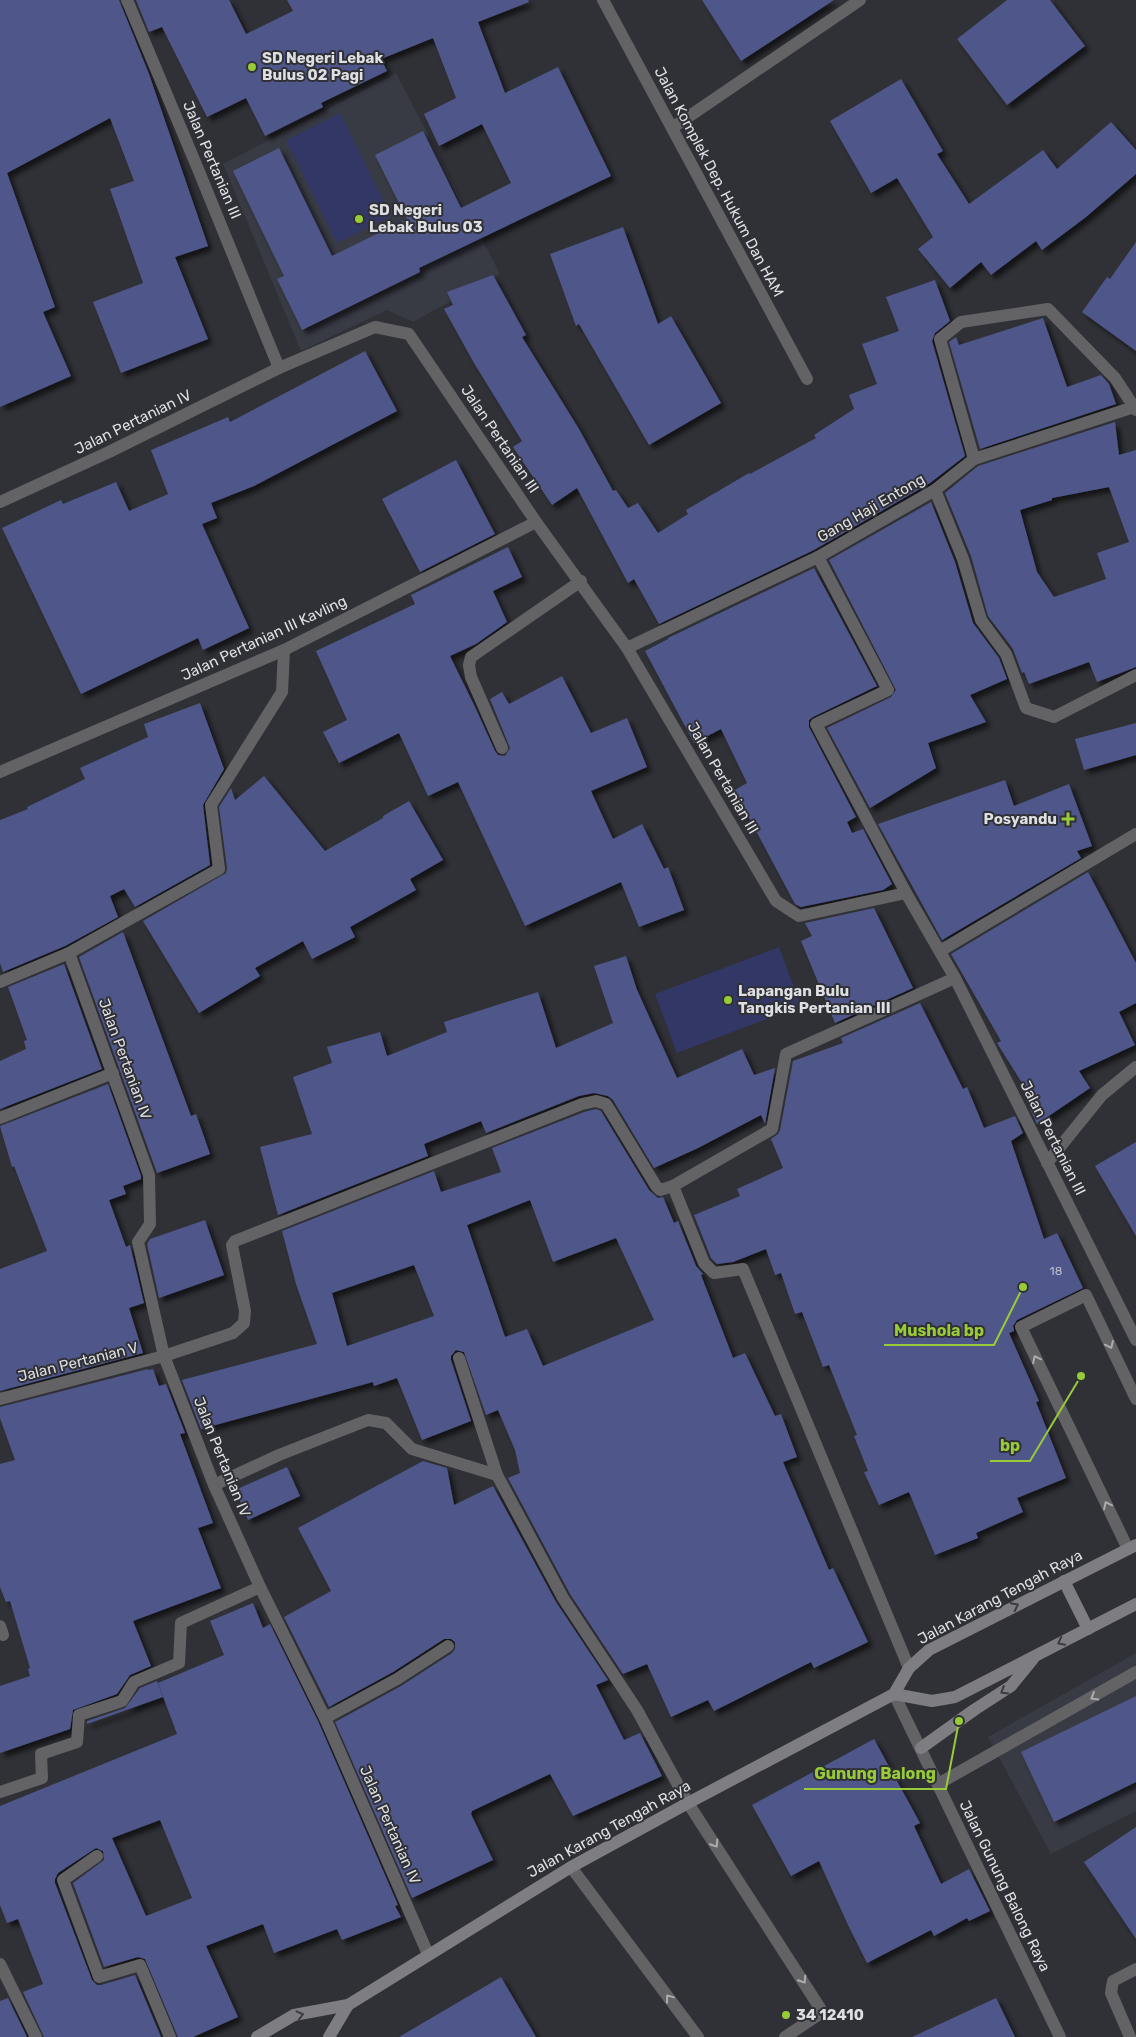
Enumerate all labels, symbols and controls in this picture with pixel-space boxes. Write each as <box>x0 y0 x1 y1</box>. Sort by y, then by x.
place label: SD Negeri Lebak Bulus 02 Pagi <box>262 49 383 84</box>
marker: SD Negeri Lebak Bulus 02 Pagi <box>246 61 258 73</box>
street label: Jalan Komplek Dep. Hukum Dan HAM <box>651 64 787 300</box>
street label: Jalan Pertanian III <box>179 98 245 222</box>
place label: SD Negeri Lebak Bulus 03 <box>369 201 483 236</box>
marker: SD Negeri Lebak Bulus 03 <box>353 213 365 225</box>
street label: Jalan Pertanian III <box>457 382 543 496</box>
street label: Jalan Pertanian IV <box>72 386 195 458</box>
street label: Gang Haji Entong <box>814 470 928 546</box>
street label: Jalan Pertanian III Kavling <box>178 592 350 684</box>
street label: Jalan Pertanian III <box>684 719 762 837</box>
place label: Posyandu <box>984 810 1057 828</box>
marker: Posyandu <box>1061 812 1075 826</box>
place label: Lapangan Bulu Tangkis Pertanian III <box>738 982 891 1017</box>
marker: Lapangan Bulu Tangkis Pertanian III <box>722 994 734 1006</box>
street label: Jalan Pertanian IV <box>95 996 155 1122</box>
street label: Jalan Pertanian III <box>1016 1078 1090 1198</box>
house number: 18 <box>1050 1264 1062 1278</box>
callout: Mushola bp <box>884 1314 994 1345</box>
text: Mushola bp <box>894 1321 984 1340</box>
street label: Jalan Pertanian V <box>16 1338 140 1386</box>
one-way arrow <box>1104 1340 1114 1349</box>
one-way arrow <box>1033 1355 1043 1364</box>
street label: Jalan Pertanian IV <box>190 1394 254 1520</box>
callout: bp <box>990 1430 1030 1461</box>
text: bp <box>1000 1436 1020 1455</box>
one-way arrow <box>1102 1501 1113 1510</box>
street label: Jalan Karang Tengah Raya <box>915 1546 1085 1648</box>
one-way arrow <box>1009 1602 1018 1612</box>
one-way arrow <box>1057 1636 1066 1646</box>
one-way arrow <box>1000 1684 1009 1694</box>
one-way arrow <box>1090 1690 1099 1700</box>
callout: Gunung Balong <box>804 1758 946 1789</box>
street label: Jalan Pertanian IV <box>356 1763 424 1887</box>
text: Gunung Balong <box>814 1764 936 1783</box>
street label: Jalan Karang Tengah Raya <box>524 1777 694 1881</box>
street label: Jalan Gunung Balong Raya <box>956 1798 1054 1974</box>
one-way arrow <box>708 1838 718 1847</box>
one-way arrow <box>797 1975 806 1984</box>
one-way arrow <box>666 1994 675 2004</box>
place label: 34 12410 <box>796 2006 864 2024</box>
marker: 34 12410 <box>780 2009 792 2021</box>
one-way arrow <box>296 2010 305 2021</box>

